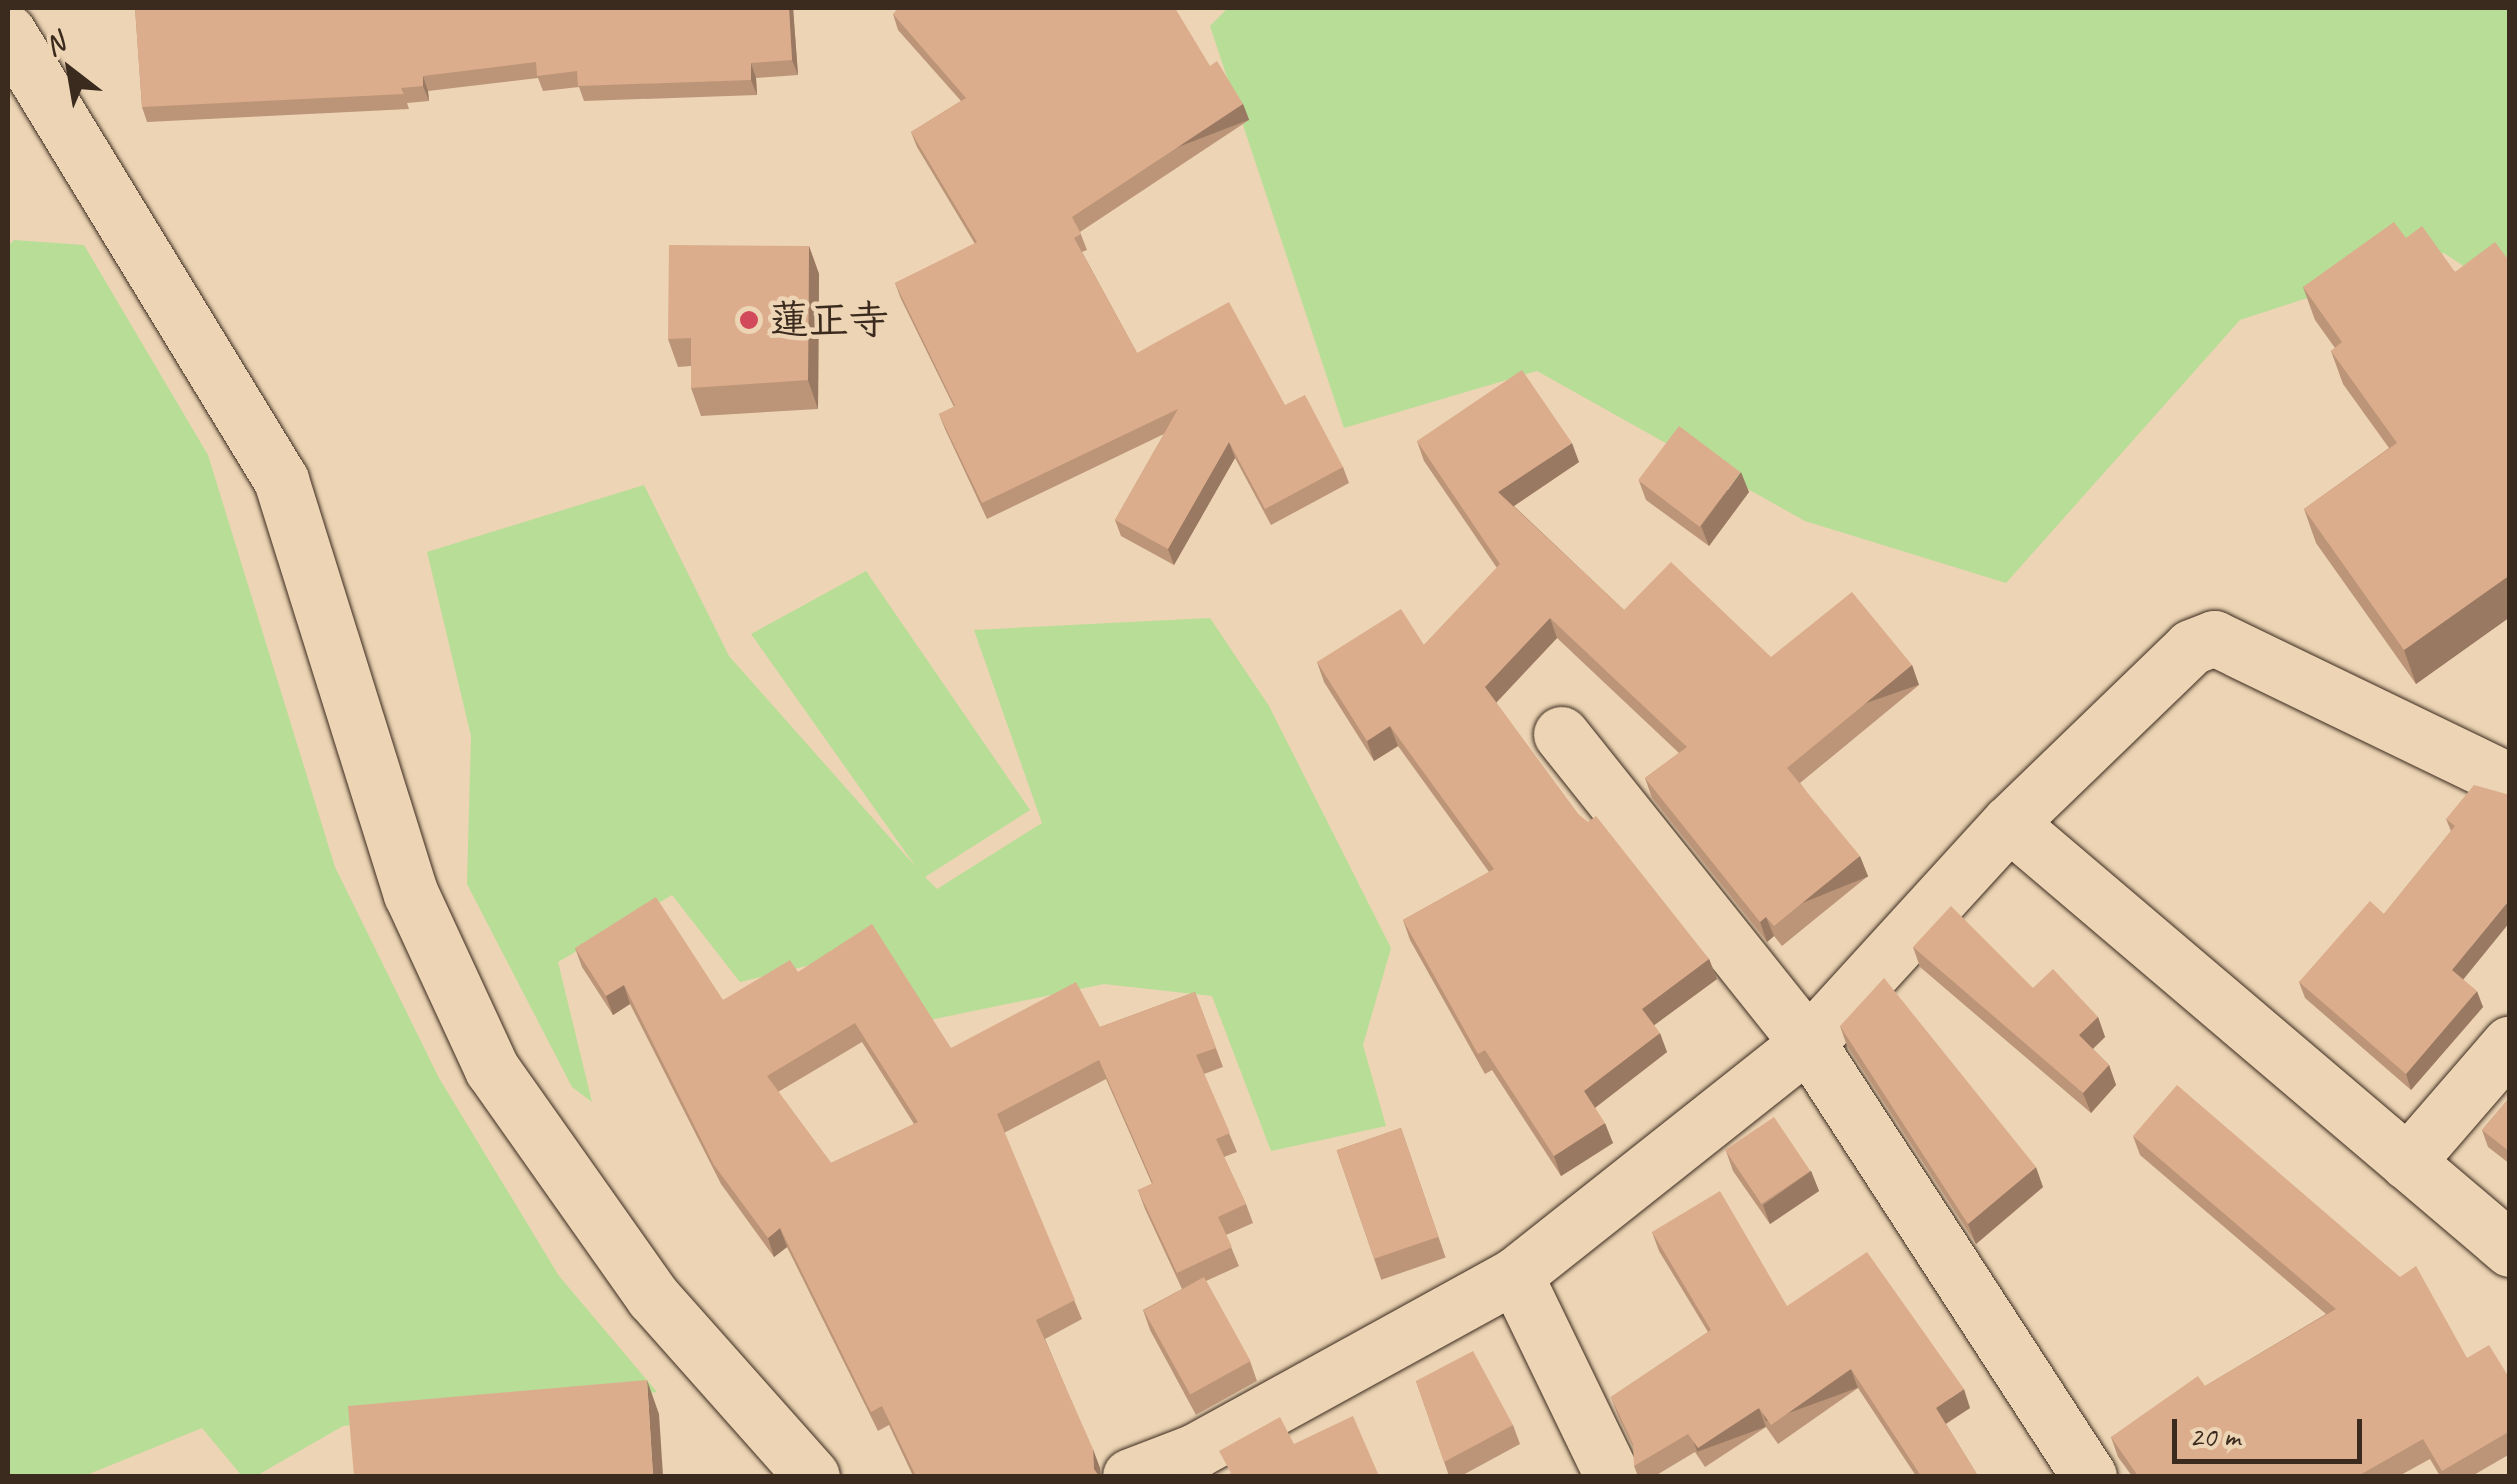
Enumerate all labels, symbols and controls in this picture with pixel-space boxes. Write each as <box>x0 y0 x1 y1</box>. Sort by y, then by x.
north arrow <box>20 20 120 120</box>
text: N <box>38 24 71 63</box>
place label: 蓮正寺 <box>769 296 889 344</box>
marker: 蓮正寺 <box>738 309 760 331</box>
scale bar <box>2177 1399 2367 1461</box>
text: 20 m <box>2189 1417 2240 1455</box>

